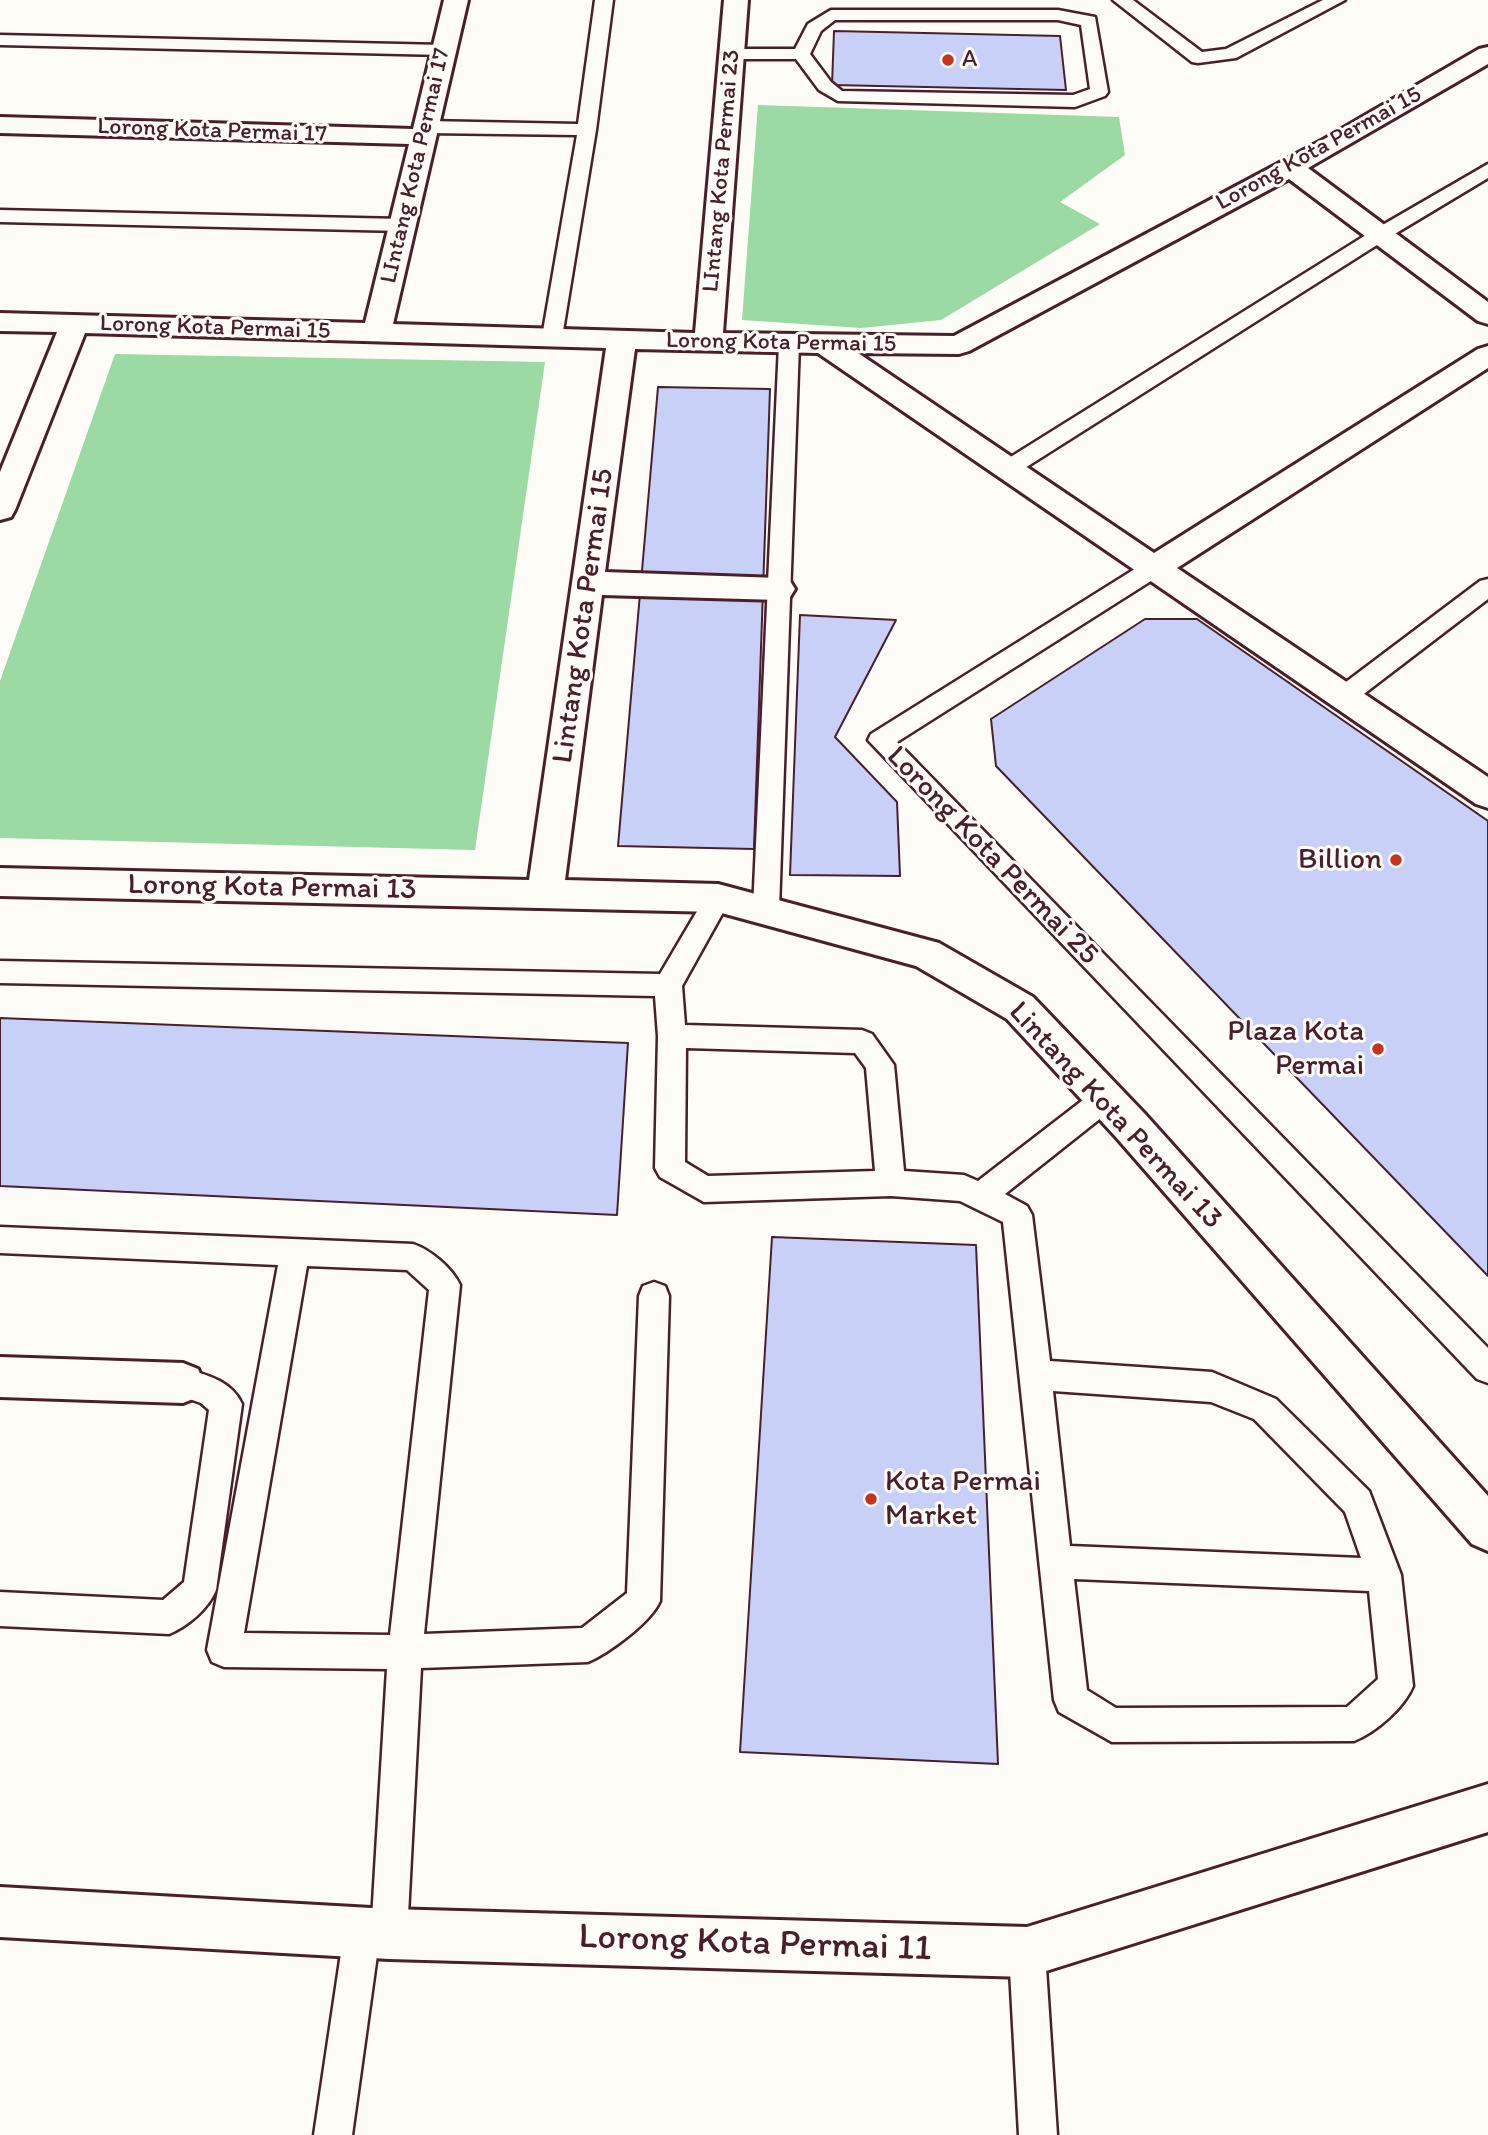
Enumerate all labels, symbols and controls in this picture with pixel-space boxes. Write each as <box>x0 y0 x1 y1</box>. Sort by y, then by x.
street label: LIntang Kota Permai 17 <box>375 46 457 286</box>
place label: A <box>962 46 977 74</box>
street label: LIntang Kota Permai 23 <box>697 49 747 293</box>
marker: A <box>940 52 956 68</box>
street label: Lorong Kota Permai 15 <box>1211 81 1427 217</box>
street label: Lorong Kota Permai 17 <box>97 113 327 149</box>
street label: Lorong Kota Permai 15 <box>99 310 331 346</box>
street label: Lorong Kota Permai 15 <box>665 327 897 359</box>
street label: Lintang Kota Permai 15 <box>545 466 623 766</box>
street label: Lorong Kota Permai 25 <box>878 739 1106 973</box>
place label: Billion <box>1298 842 1382 878</box>
marker: Billion <box>1388 852 1404 868</box>
street label: Lorong Kota Permai 13 <box>127 867 417 909</box>
street label: Lintang Kota Permai 13 <box>1000 995 1230 1237</box>
place label: Plaza Kota Permai <box>1227 1014 1364 1084</box>
marker: Plaza Kota Permai <box>1370 1041 1386 1057</box>
place label: Kota Permai Market <box>885 1464 1041 1534</box>
marker: Kota Permai Market <box>863 1491 879 1507</box>
street label: Lorong Kota Permai 11 <box>578 1916 932 1972</box>

